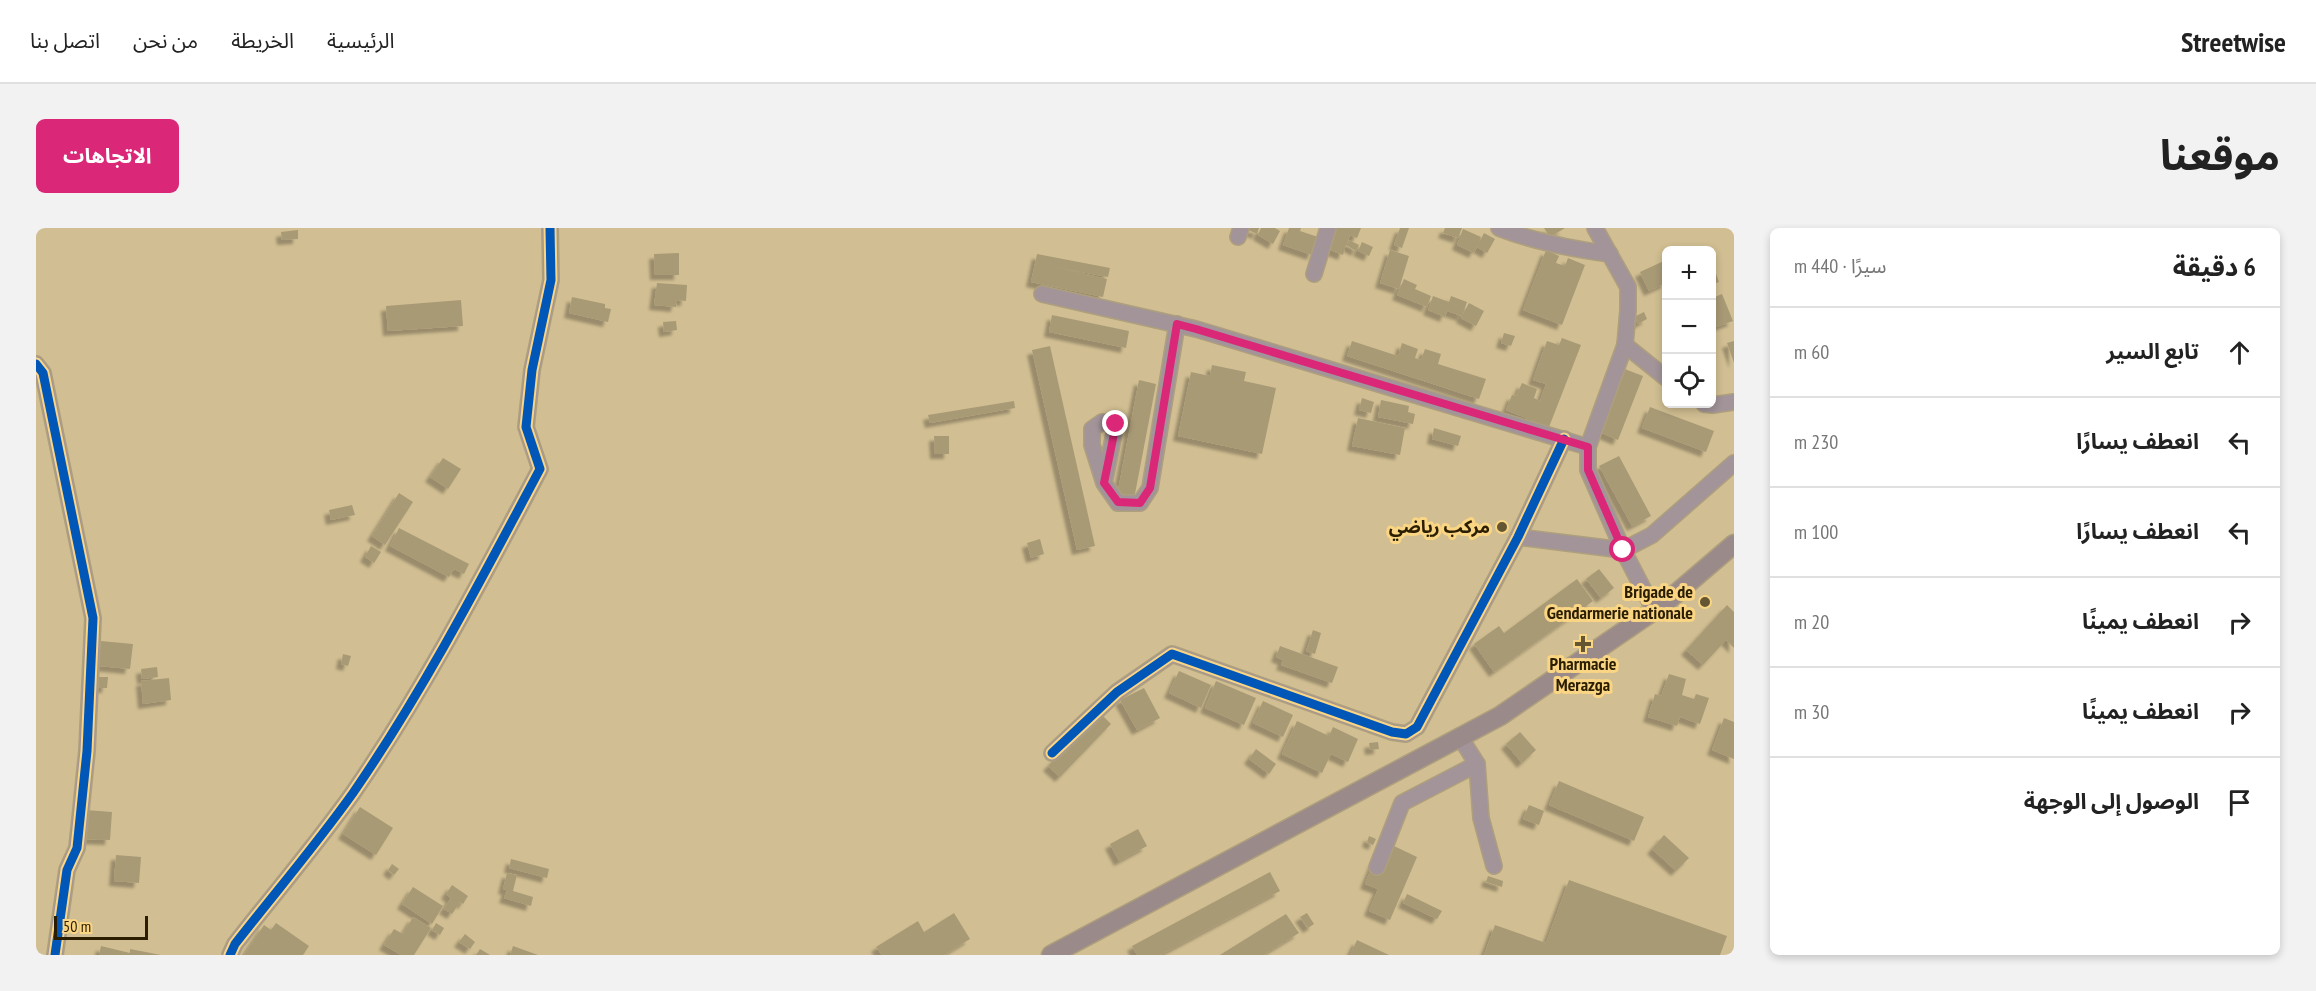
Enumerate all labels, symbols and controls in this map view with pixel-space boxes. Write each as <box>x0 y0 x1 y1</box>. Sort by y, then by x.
text: Streetwise <box>2181 23 2286 60</box>
text: اتصل بنا <box>30 27 100 54</box>
text: من نحن <box>133 27 198 54</box>
text: الخريطة <box>231 27 294 54</box>
text: الرئيسية <box>327 27 395 54</box>
button: الاتجاهات <box>36 119 179 193</box>
text: موقعنا <box>2160 127 2280 182</box>
map controls <box>1662 246 1716 408</box>
button: + <box>1662 246 1716 300</box>
text: 6 دقيقة <box>2173 250 2256 283</box>
text: سيرًا · 440 m <box>1794 253 1886 279</box>
button: − <box>1662 300 1716 354</box>
icon: ahead <box>2223 336 2256 369</box>
text: تابع السير <box>2106 337 2199 365</box>
text: 60 m <box>1794 339 1829 365</box>
button: locate <box>1662 354 1716 408</box>
route end <box>1102 410 1128 436</box>
icon: left <box>2223 426 2256 459</box>
text: انعطف يسارًا <box>2076 427 2199 455</box>
text: 230 m <box>1794 429 1838 455</box>
place label: مركب رياضي <box>1389 515 1490 541</box>
icon: left <box>2223 516 2256 549</box>
text: انعطف يسارًا <box>2076 517 2199 545</box>
text: 100 m <box>1794 519 1838 545</box>
marker: مركب رياضي <box>1495 520 1509 534</box>
route start <box>1609 536 1635 562</box>
place label: Brigade de Gendarmerie nationale <box>1547 580 1693 624</box>
marker: Brigade de Gendarmerie nationale <box>1698 595 1712 609</box>
icon: right <box>2223 606 2256 639</box>
text: انعطف يمينًا <box>2082 607 2199 635</box>
text: 20 m <box>1794 609 1829 635</box>
marker: Pharmacie Merazga <box>1576 637 1590 651</box>
place label: Pharmacie Merazga <box>1550 652 1617 696</box>
icon: right <box>2223 696 2256 729</box>
text: انعطف يمينًا <box>2082 697 2199 725</box>
text: 30 m <box>1794 699 1829 725</box>
icon: arrive <box>2223 786 2256 819</box>
text: الوصول إلى الوجهة <box>2024 787 2199 815</box>
scale bar <box>54 913 148 940</box>
text: 50 m <box>63 916 91 936</box>

